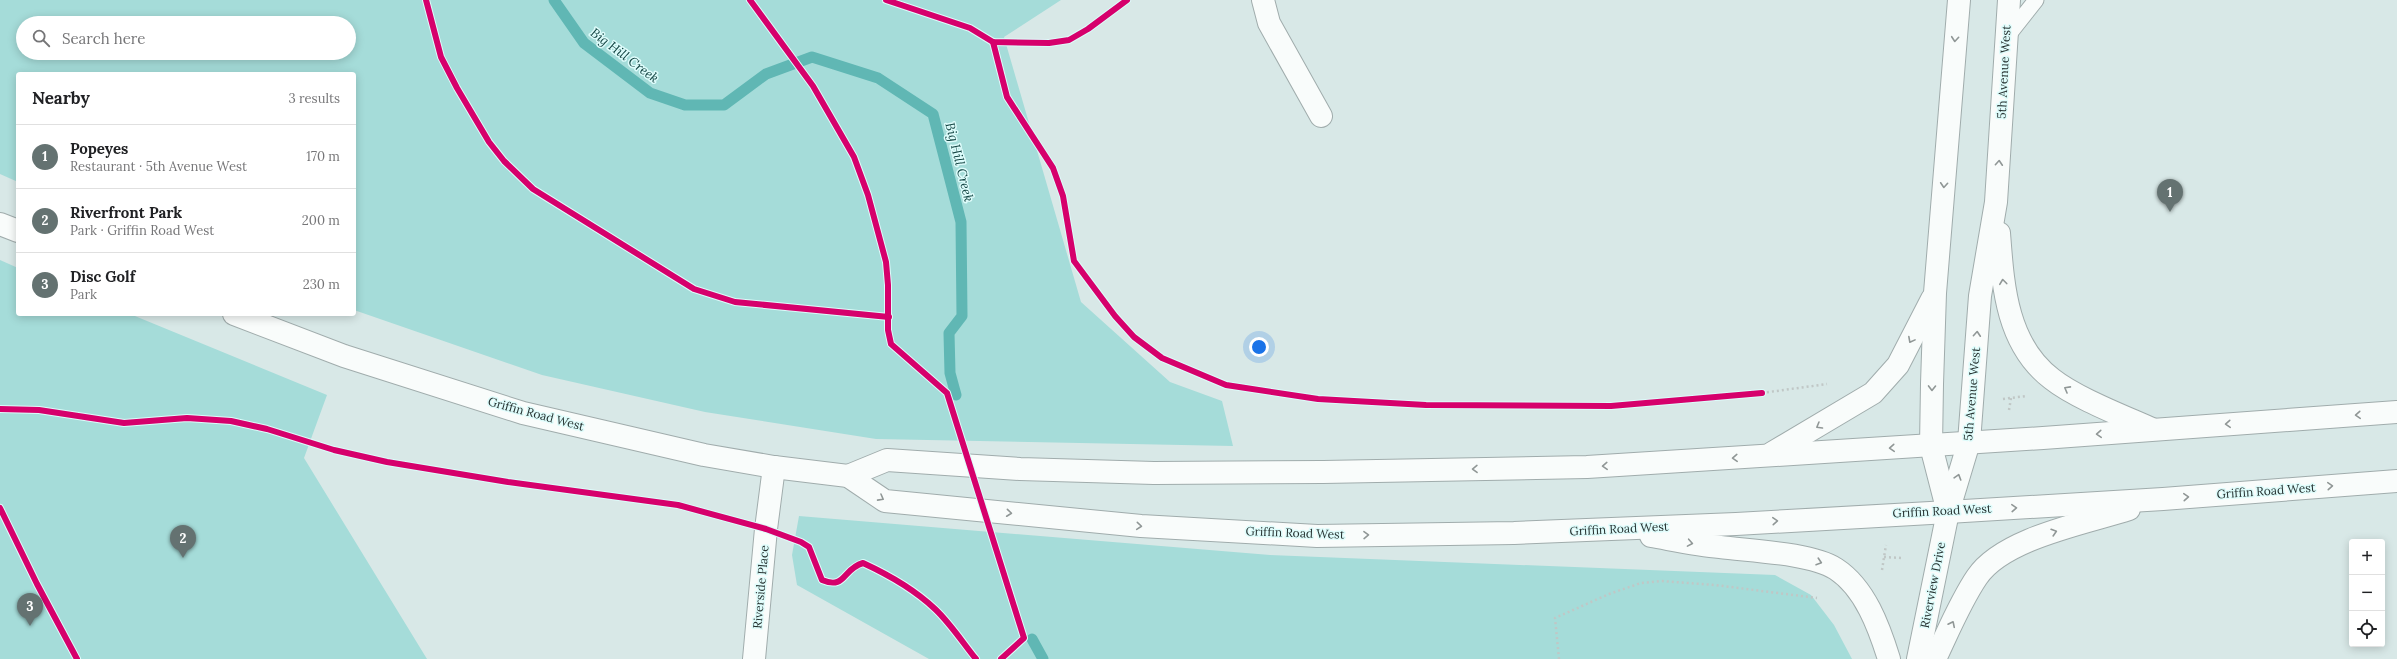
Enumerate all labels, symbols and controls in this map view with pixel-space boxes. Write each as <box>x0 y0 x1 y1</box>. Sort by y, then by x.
search box <box>16 16 356 60</box>
water label: Big Hill Creek <box>587 24 662 87</box>
street label: 5th Avenue West <box>1994 24 2013 119</box>
icon: search <box>30 27 52 49</box>
text: Search here <box>62 29 145 48</box>
one-way arrow <box>1951 36 1960 42</box>
text: Nearby <box>32 87 90 109</box>
text: 3 results <box>288 90 340 107</box>
water label: Big Hill Creek <box>941 121 978 204</box>
text: Popeyes <box>70 139 128 158</box>
text: 1 <box>42 148 48 165</box>
text: 170 m <box>306 148 340 165</box>
text: Restaurant · 5th Avenue West <box>70 158 247 175</box>
one-way arrow <box>1994 160 2003 166</box>
pin: 1 <box>2157 179 2183 212</box>
one-way arrow <box>1939 182 1948 188</box>
text: Riverfront Park <box>70 203 182 222</box>
text: 2 <box>42 212 48 229</box>
text: 200 m <box>302 212 340 229</box>
text: Park · Griffin Road West <box>70 222 214 239</box>
text: Disc Golf <box>70 267 135 286</box>
text: 3 <box>41 276 49 293</box>
text: 230 m <box>303 276 340 293</box>
one-way arrow <box>1999 279 2008 285</box>
text: Park <box>70 286 97 303</box>
one-way arrow <box>1972 331 1981 337</box>
one-way arrow <box>1908 335 1916 343</box>
your location <box>1249 337 1269 357</box>
street label: 5th Avenue West <box>1960 346 1983 441</box>
one-way arrow <box>1928 385 1936 391</box>
one-way arrow <box>2064 386 2072 393</box>
street label: Griffin Road West <box>486 393 586 434</box>
one-way arrow <box>2355 410 2361 419</box>
one-way arrow <box>2225 420 2231 429</box>
one-way arrow <box>1815 422 1823 429</box>
one-way arrow <box>2096 429 2102 438</box>
one-way arrow <box>1889 444 1895 452</box>
one-way arrow <box>1732 453 1738 462</box>
one-way arrow <box>1602 461 1608 470</box>
one-way arrow <box>1472 465 1478 473</box>
one-way arrow <box>1953 474 1962 481</box>
street label: Griffin Road West <box>2216 480 2316 501</box>
one-way arrow <box>2327 482 2333 491</box>
one-way arrow <box>877 493 884 500</box>
one-way arrow <box>2183 493 2189 502</box>
street label: Griffin Road West <box>1892 500 1992 521</box>
one-way arrow <box>2011 503 2017 512</box>
one-way arrow <box>1006 508 1012 517</box>
one-way arrow <box>1772 517 1778 526</box>
street label: Griffin Road West <box>1569 518 1669 539</box>
one-way arrow <box>1136 521 1142 530</box>
street label: Griffin Road West <box>1245 523 1345 542</box>
pin: 2 <box>170 525 196 558</box>
one-way arrow <box>2051 528 2058 537</box>
one-way arrow <box>1363 531 1369 539</box>
one-way arrow <box>1687 538 1694 547</box>
map controls <box>2349 539 2385 647</box>
button: + <box>2349 539 2385 575</box>
street label: Riverview Drive <box>1917 540 1948 629</box>
street label: Riverside Place <box>749 544 772 629</box>
one-way arrow <box>1815 557 1822 566</box>
button: − <box>2349 575 2385 611</box>
pin: 3 <box>17 593 43 626</box>
button: locate <box>2349 611 2385 647</box>
one-way arrow <box>1947 621 1955 628</box>

